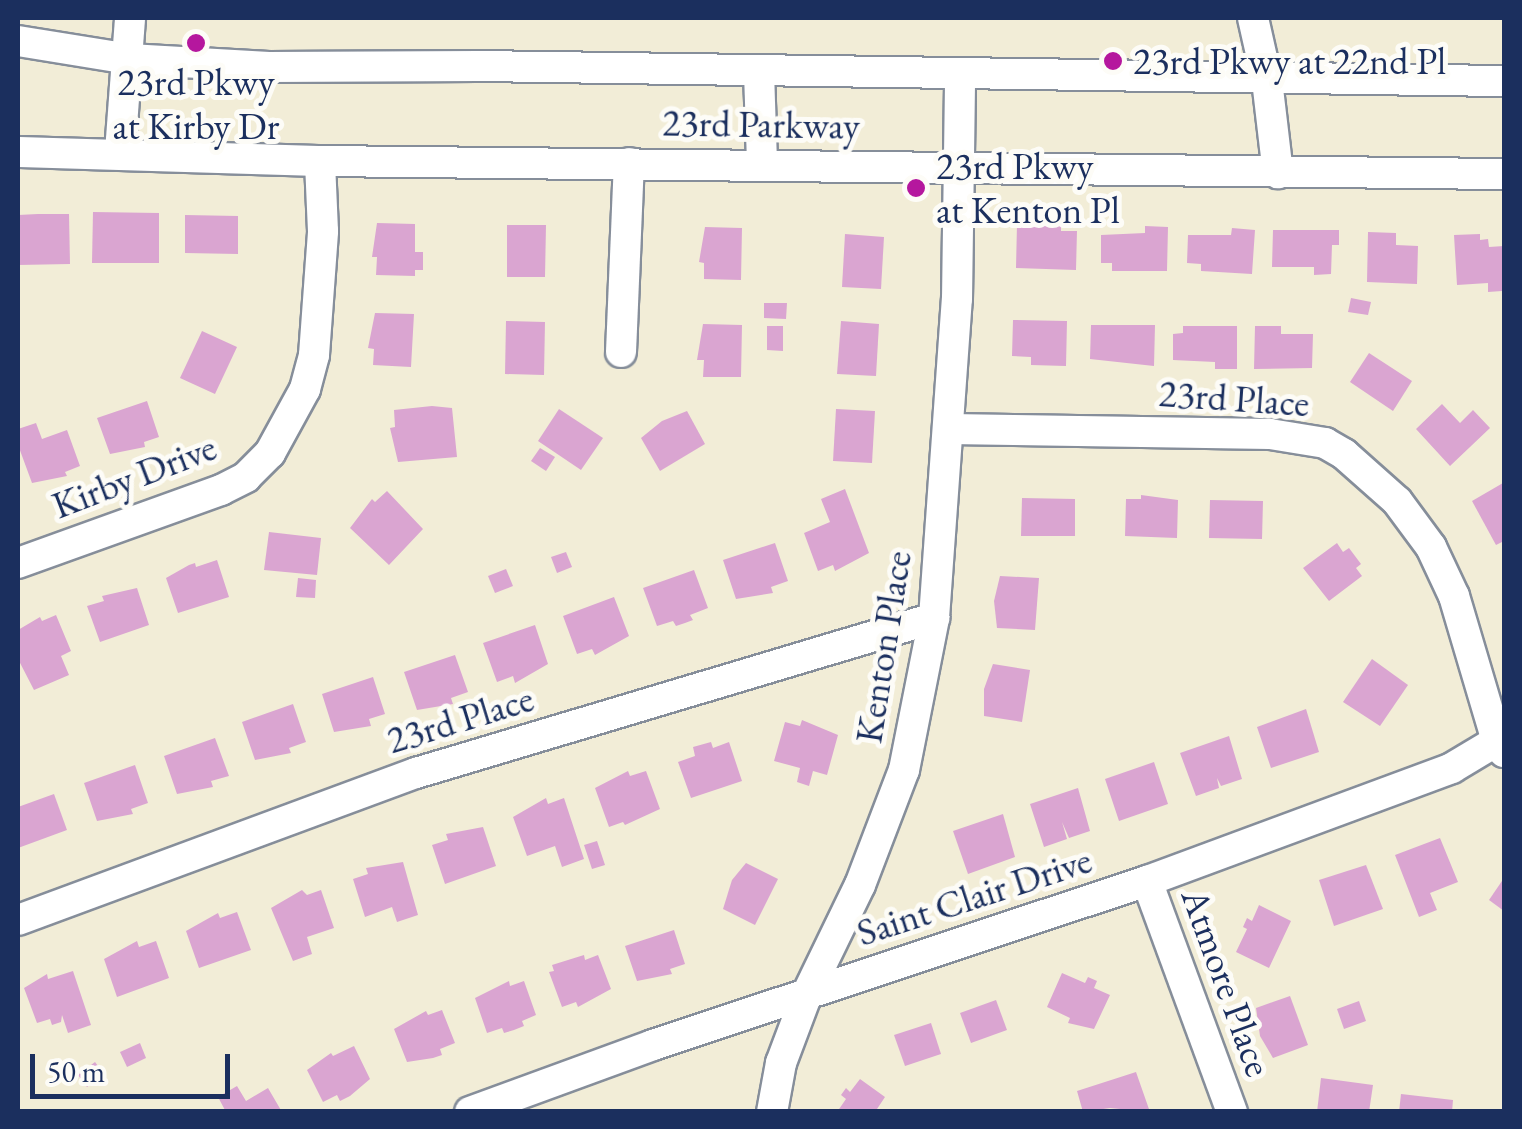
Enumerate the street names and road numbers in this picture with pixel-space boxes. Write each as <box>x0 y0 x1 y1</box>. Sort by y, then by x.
street label: 23rd Parkway <box>662 99 860 149</box>
street label: 23rd Place <box>1157 370 1311 426</box>
street label: Kirby Drive <box>46 424 222 528</box>
street label: Kenton Place <box>845 548 921 746</box>
street label: 23rd Place <box>381 675 539 763</box>
street label: Saint Clair Drive <box>851 837 1097 955</box>
street label: Atmore Place <box>1172 882 1282 1082</box>

